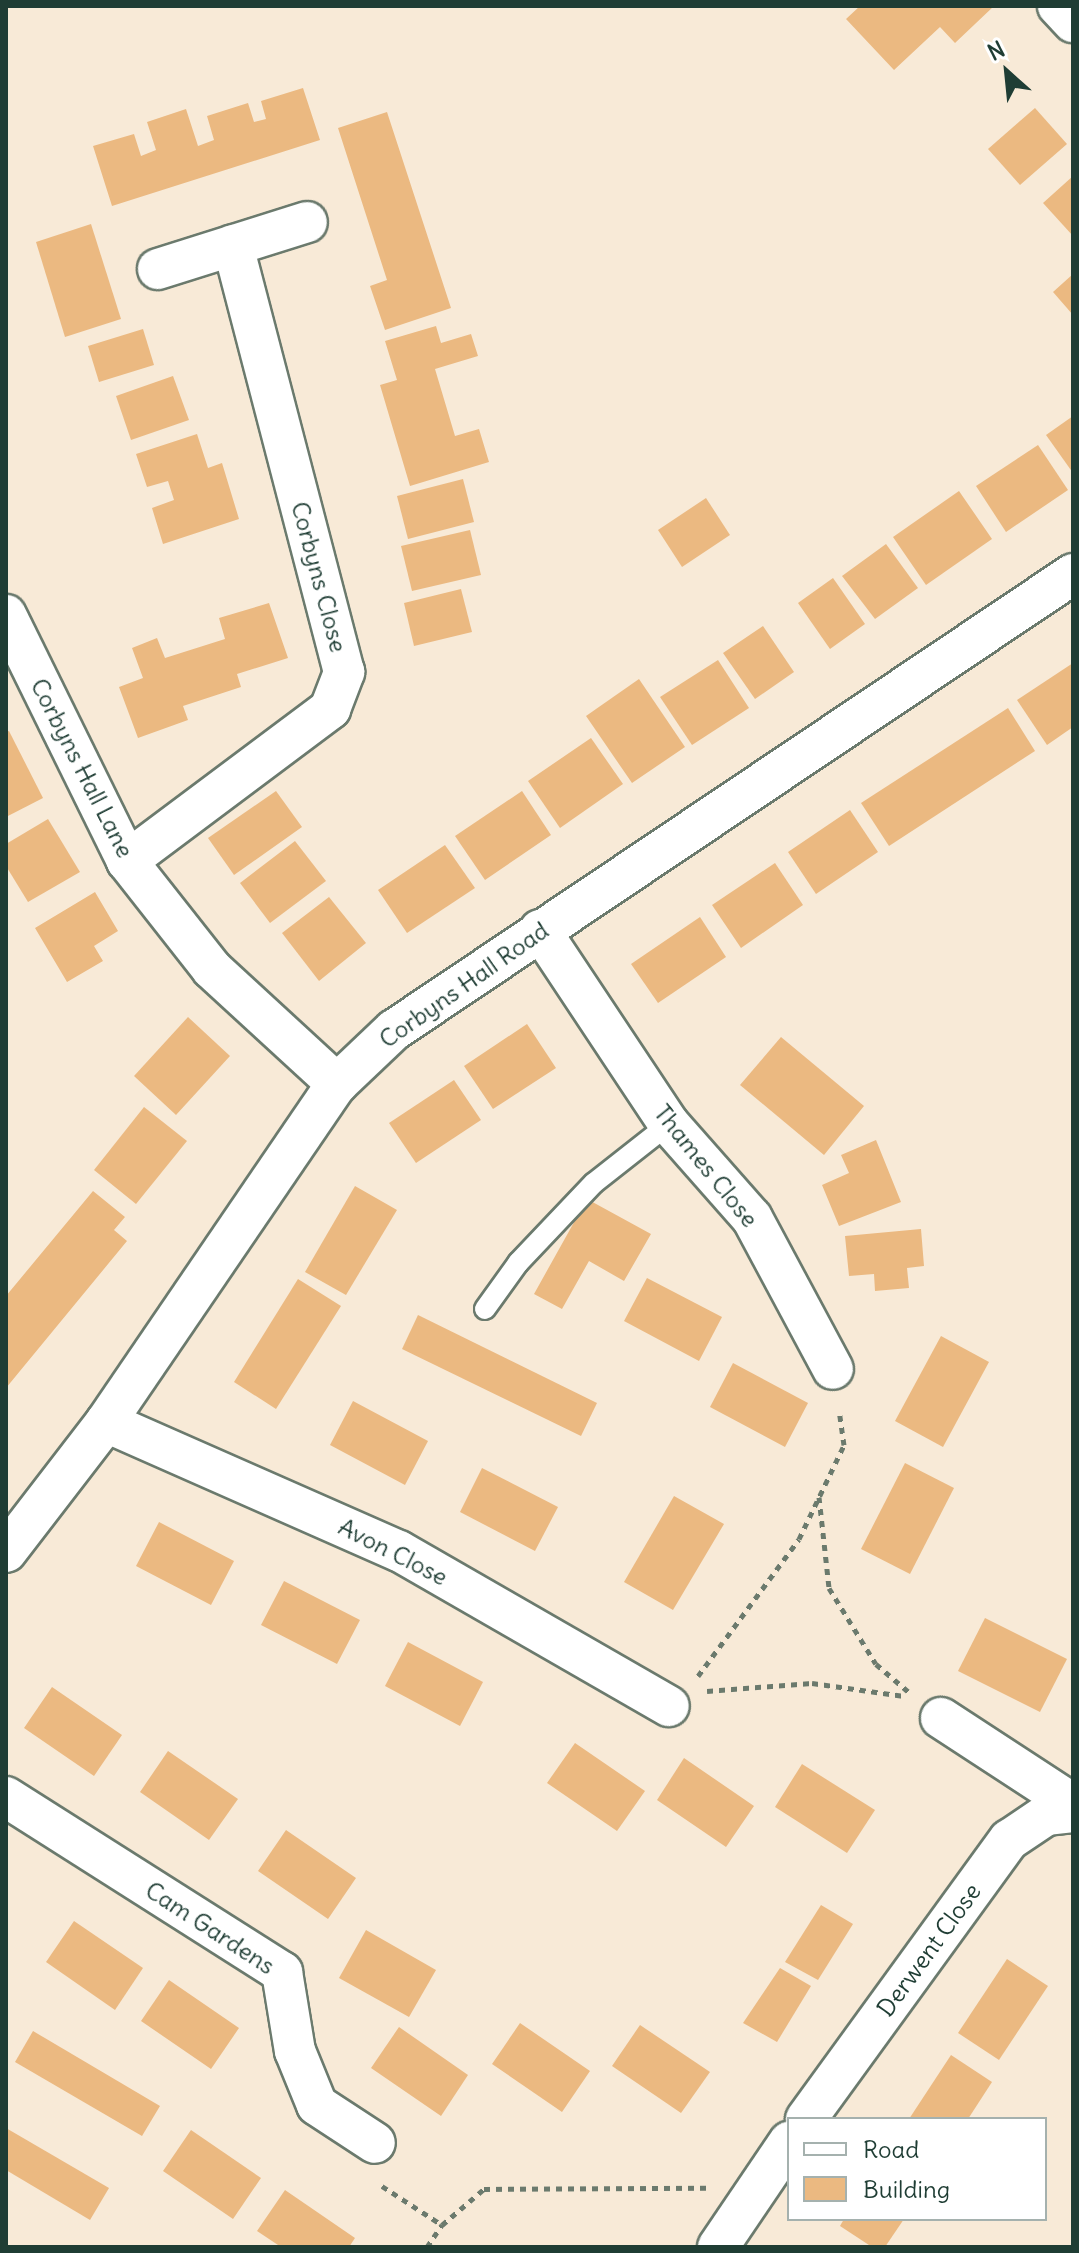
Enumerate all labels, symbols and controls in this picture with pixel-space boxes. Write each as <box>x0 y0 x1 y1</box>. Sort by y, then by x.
north arrow <box>967 32 1047 112</box>
text: N <box>983 35 1009 67</box>
street label: Corbyns Close <box>285 499 353 655</box>
street label: Corbyns Hall Lane <box>24 674 140 862</box>
street label: Corbyns Hall Road <box>374 916 554 1054</box>
street label: Thames Close <box>648 1099 764 1233</box>
street label: Avon Close <box>334 1512 452 1592</box>
street label: Cam Gardens <box>140 1876 280 1980</box>
street label: Derwent Close <box>871 1878 987 2022</box>
legend <box>787 2117 1047 2221</box>
text: Road <box>863 2134 919 2164</box>
text: Building <box>863 2174 950 2204</box>

